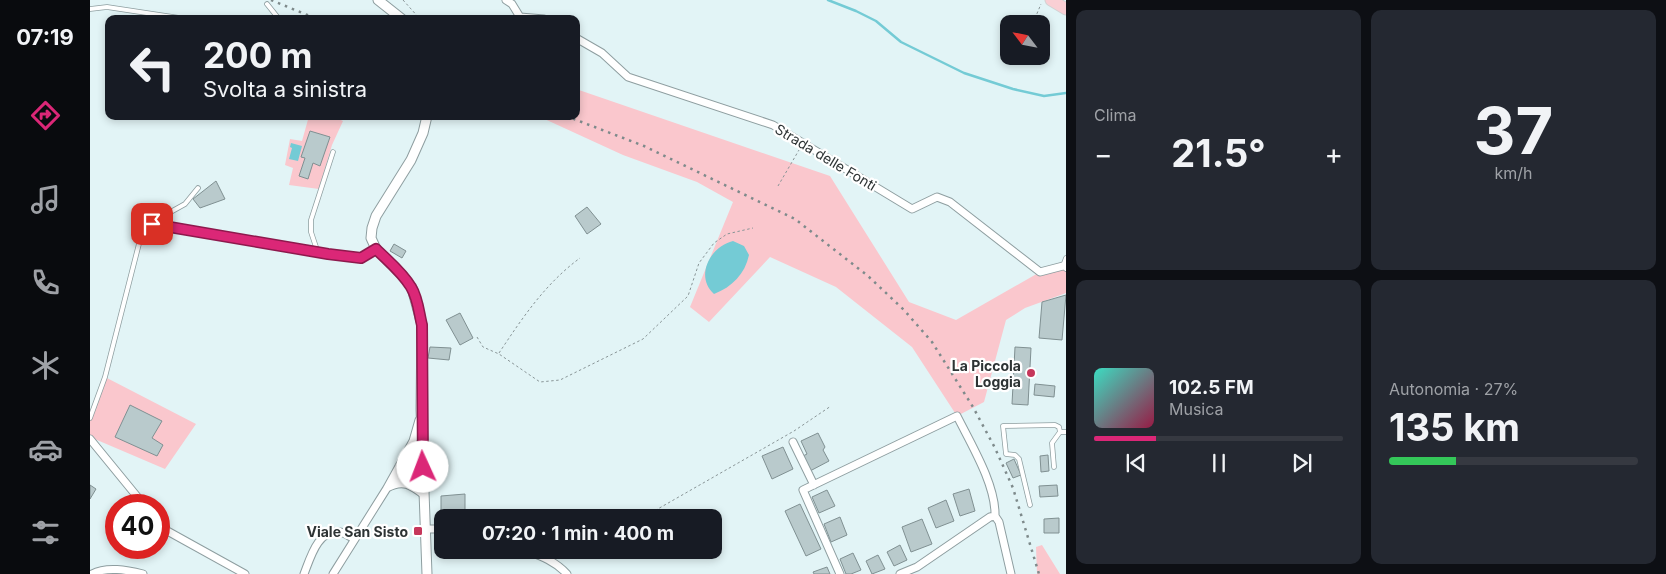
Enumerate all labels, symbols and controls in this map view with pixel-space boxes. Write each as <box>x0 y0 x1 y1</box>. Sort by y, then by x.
north arrow <box>1000 15 1050 65</box>
map controls <box>1000 15 1050 65</box>
text: 07:19 <box>16 24 74 50</box>
text: 200 m <box>203 34 312 76</box>
icon: left <box>120 35 185 100</box>
text: Svolta a sinistra <box>203 76 367 102</box>
text: 37 <box>1474 91 1553 170</box>
icon: directions <box>28 98 63 133</box>
text: Clima <box>1094 105 1136 125</box>
street label: Strada delle Fonti <box>772 120 880 194</box>
text: 21.5° <box>1171 130 1266 176</box>
text: − <box>1094 137 1113 171</box>
text: + <box>1324 137 1343 171</box>
text: km/h <box>1494 163 1533 183</box>
icon: music <box>28 182 63 217</box>
pin <box>131 203 173 245</box>
icon: arrive <box>138 210 166 238</box>
icon: phone <box>28 265 63 300</box>
icon: climate <box>28 348 63 383</box>
place label: La Piccola Loggia <box>952 357 1021 390</box>
marker: La Piccola Loggia <box>1025 367 1037 379</box>
text: 102.5 FM <box>1169 376 1254 399</box>
text: Autonomia · 27% <box>1389 379 1518 399</box>
text: Musica <box>1169 399 1224 419</box>
text: 135 km <box>1389 404 1520 450</box>
icon: car <box>28 432 63 467</box>
position arrow <box>396 440 448 492</box>
icon: previous <box>1122 449 1150 477</box>
icon: pause <box>1205 449 1233 477</box>
icon: next <box>1288 449 1316 477</box>
speed limit sign: 40 <box>105 494 170 559</box>
icon: filters <box>28 515 63 550</box>
text: 07:20 · 1 min · 400 m <box>482 522 674 545</box>
place label: Viale San Sisto <box>306 523 408 540</box>
marker: Viale San Sisto <box>412 525 424 537</box>

